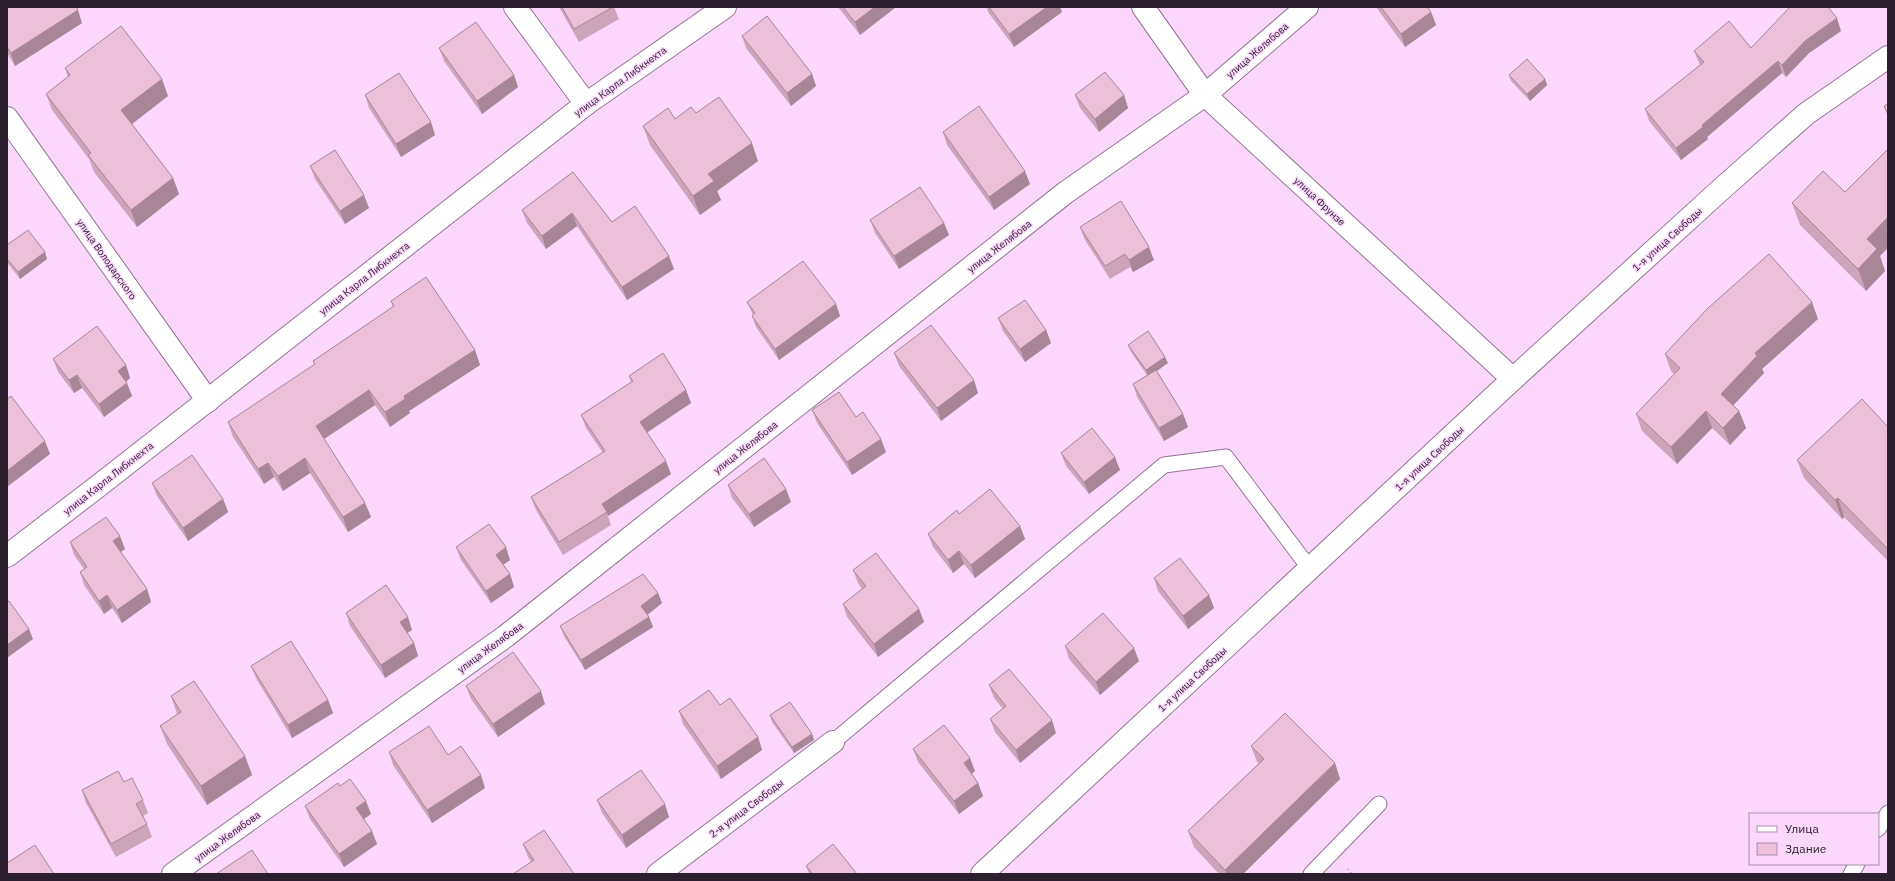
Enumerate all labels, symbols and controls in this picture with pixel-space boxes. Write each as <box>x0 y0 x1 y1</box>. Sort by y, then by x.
street label: улица Желябова <box>1224 19 1292 81</box>
street label: улица Карла Либкнехта <box>571 43 670 119</box>
street label: улица Фрунзе <box>1291 174 1348 229</box>
street label: 1-я улица Свободы <box>1630 205 1705 274</box>
street label: улица Володарского <box>74 216 140 303</box>
street label: улица Желябова <box>964 217 1035 276</box>
street label: улица Карла Либкнехта <box>316 239 413 318</box>
street label: улица Желябова <box>710 418 781 477</box>
street label: 1-я улица Свободы <box>1392 423 1467 494</box>
street label: улица Карла Либкнехта <box>60 439 157 518</box>
street label: улица Желябова <box>455 619 526 676</box>
street label: 1-я улица Свободы <box>1155 644 1230 715</box>
street label: 2-я улица Свободы <box>707 776 786 841</box>
street label: улица Желябова <box>192 808 263 865</box>
legend <box>1749 813 1879 865</box>
text: Улица <box>1785 821 1819 836</box>
text: Здание <box>1785 841 1827 856</box>

